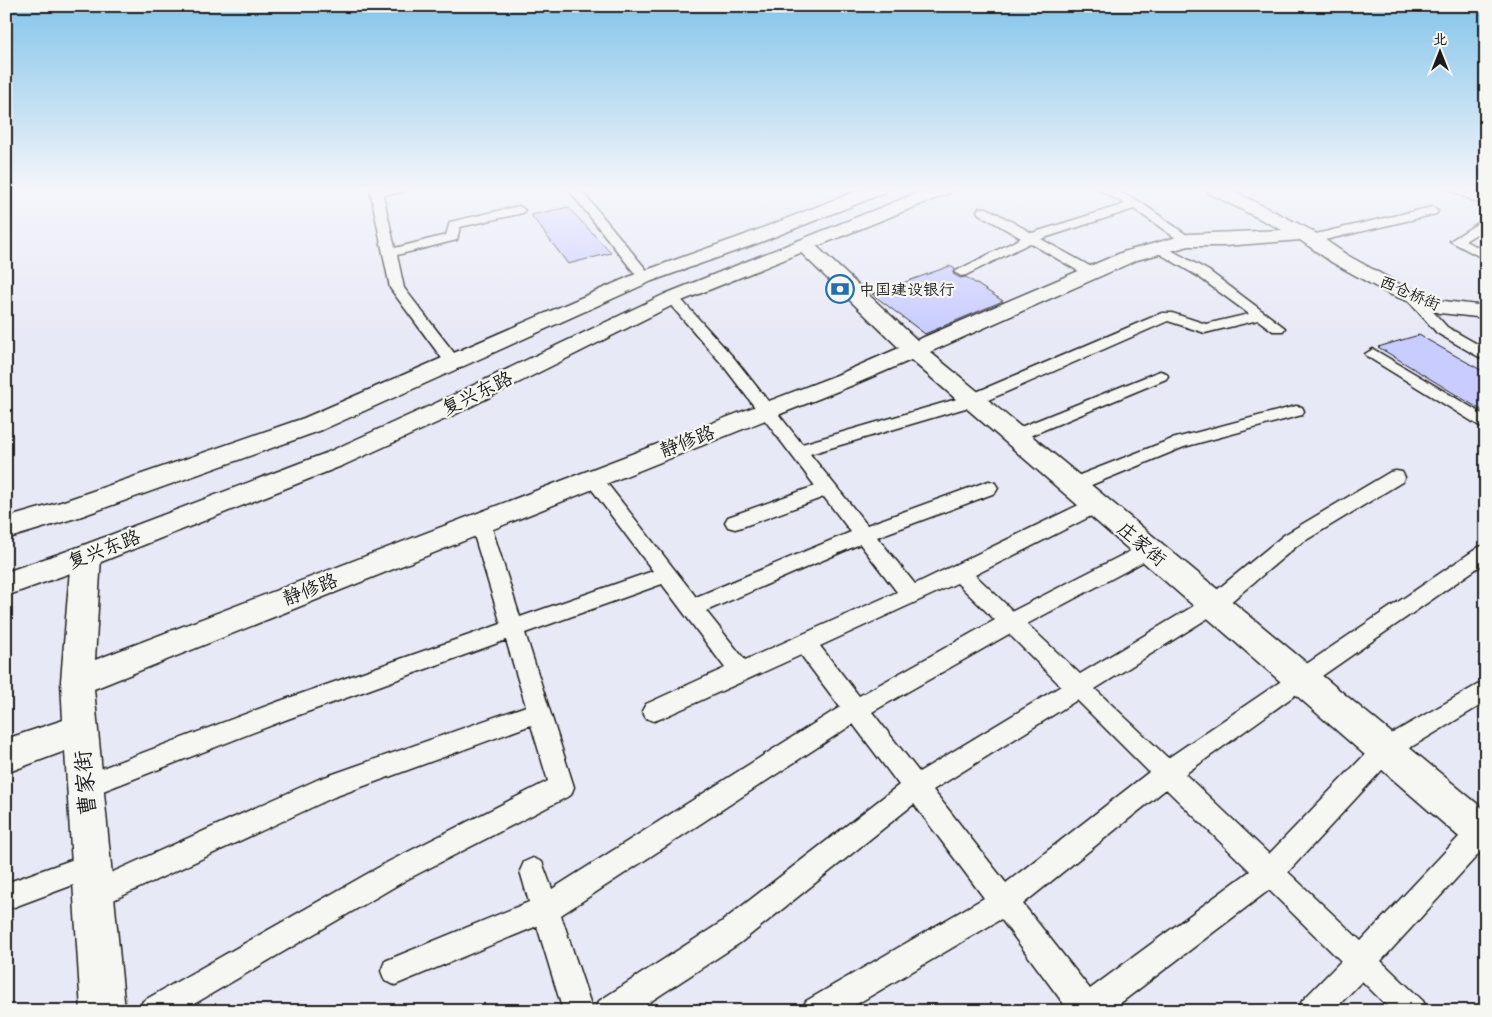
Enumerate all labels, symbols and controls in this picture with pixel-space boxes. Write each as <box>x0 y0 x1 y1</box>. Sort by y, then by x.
north arrow <box>1414 28 1464 78</box>
text: 北 <box>1433 31 1447 48</box>
street label: 西仓桥街 <box>1377 272 1443 314</box>
bank icon: 中国建设银行 <box>825 274 855 304</box>
place label: 中国建设银行 <box>859 280 955 299</box>
street label: 复兴东路 <box>438 366 516 420</box>
street label: 静修路 <box>656 420 718 462</box>
street label: 庄家街 <box>1113 517 1171 571</box>
street label: 复兴东路 <box>64 525 144 573</box>
street label: 静修路 <box>279 568 341 610</box>
street label: 曹家街 <box>69 749 101 817</box>

